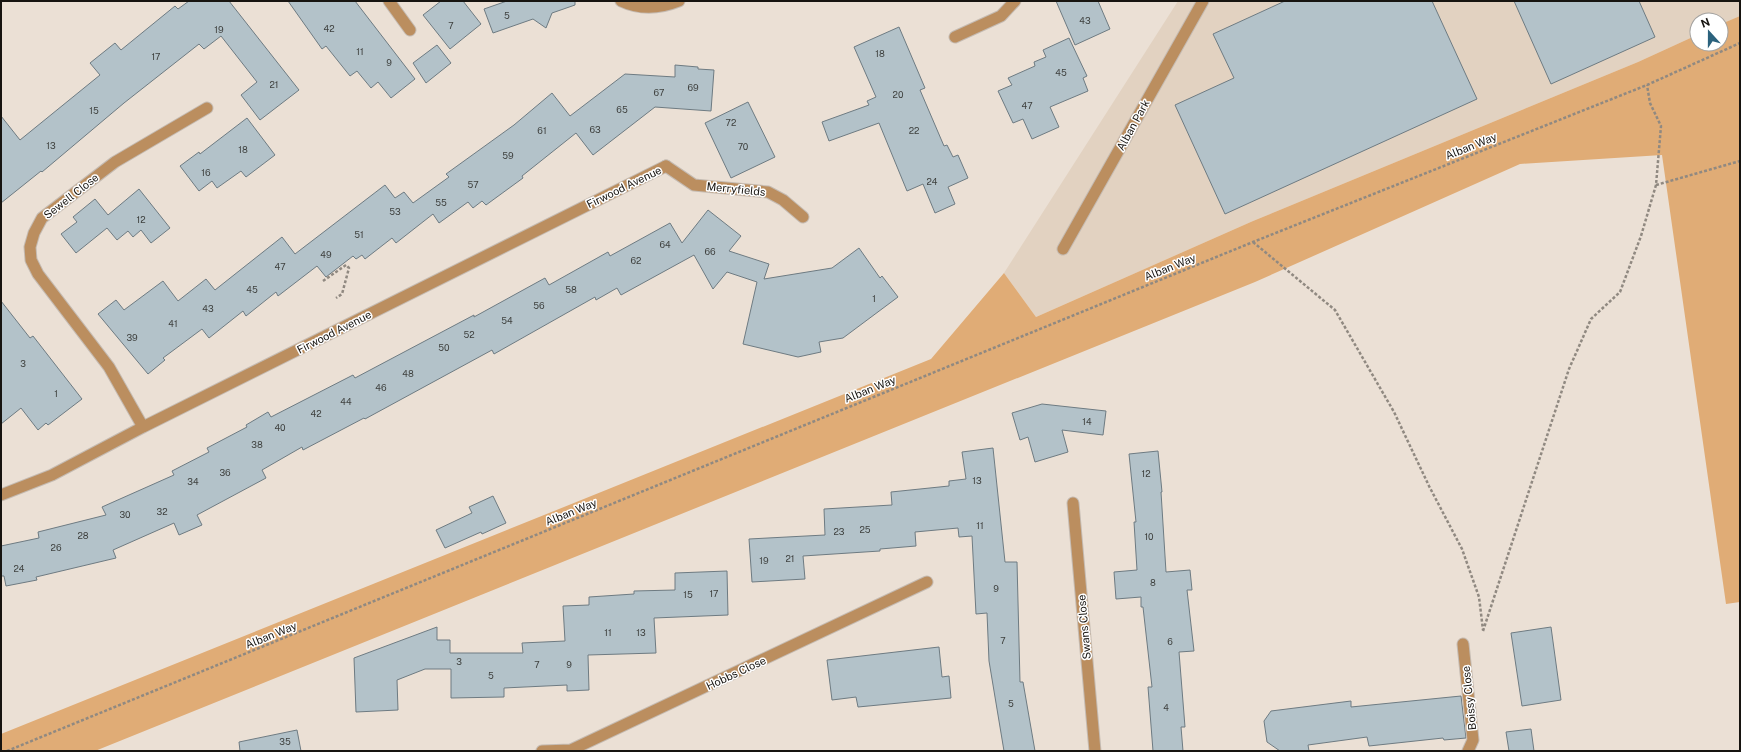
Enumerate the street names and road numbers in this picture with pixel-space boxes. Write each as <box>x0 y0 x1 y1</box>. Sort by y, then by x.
street label: Alban Park <box>1114 98 1152 152</box>
street label: Alban Way <box>1444 130 1498 162</box>
street label: Firwood Avenue <box>585 164 663 210</box>
street label: Sewell Close <box>41 171 101 221</box>
street label: Merryfields <box>706 180 766 198</box>
street label: Alban Way <box>1143 251 1197 283</box>
street label: Firwood Avenue <box>295 308 373 356</box>
street label: Alban Way <box>843 373 897 405</box>
street label: Alban Way <box>544 496 598 528</box>
street label: Swans Close <box>1075 594 1093 660</box>
street label: Alban Way <box>244 619 298 651</box>
street label: Hobbs Close <box>704 654 768 692</box>
street label: Boissy Close <box>1460 665 1478 731</box>

